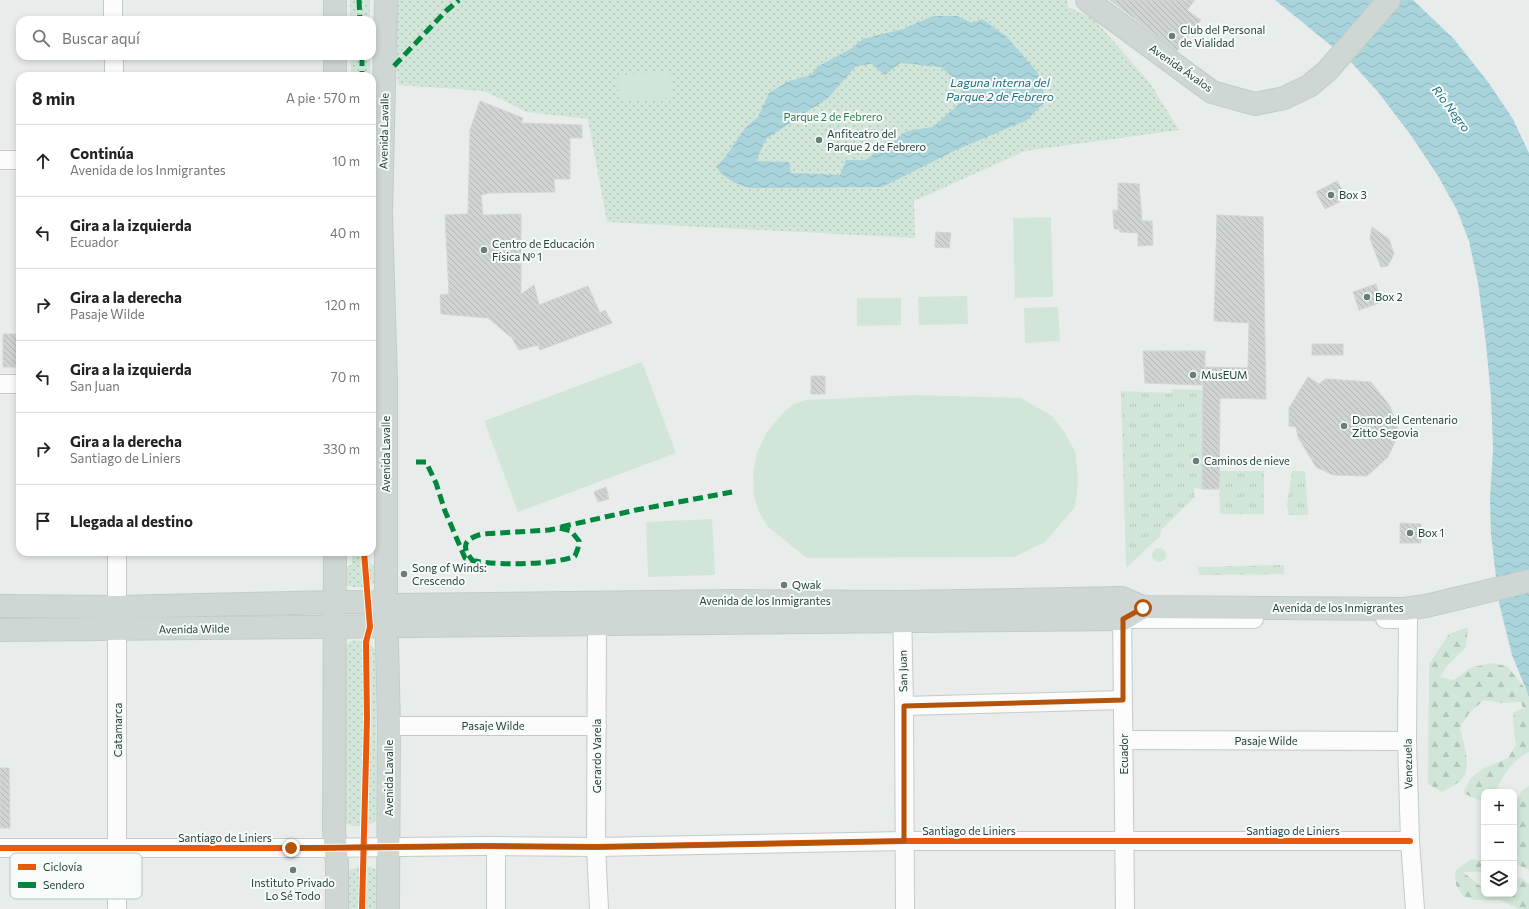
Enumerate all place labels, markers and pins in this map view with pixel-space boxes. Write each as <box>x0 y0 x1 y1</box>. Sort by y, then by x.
place label: Club del Personal de Vialidad <box>1180 23 1265 49</box>
marker: Club del Personal de Vialidad <box>1167 31 1177 41</box>
place label: Anfiteatro del Parque 2 de Febrero <box>827 127 926 153</box>
marker: Anfiteatro del Parque 2 de Febrero <box>814 135 824 145</box>
place label: Box 3 <box>1339 188 1367 201</box>
marker: Box 3 <box>1326 190 1336 200</box>
place label: Centro de Educación Física Nº 1 <box>492 237 595 263</box>
marker: Centro de Educación Física Nº 1 <box>479 245 489 255</box>
place label: Box 2 <box>1375 290 1402 303</box>
marker: Box 2 <box>1362 292 1372 302</box>
place label: MusEUM <box>1201 368 1248 381</box>
marker: MusEUM <box>1188 370 1198 380</box>
place label: Domo del Centenario Zitto Segovia <box>1352 413 1458 439</box>
marker: Domo del Centenario Zitto Segovia <box>1339 421 1349 431</box>
place label: Caminos de nieve <box>1204 454 1290 467</box>
marker: Caminos de nieve <box>1191 456 1201 466</box>
place label: Box 1 <box>1418 526 1444 539</box>
marker: Box 1 <box>1405 528 1415 538</box>
place label: Song of Winds: Crescendo <box>412 561 487 587</box>
marker: Song of Winds: Crescendo <box>399 569 409 579</box>
place label: Qwak <box>792 578 821 591</box>
marker: Qwak <box>779 580 789 590</box>
marker: Instituto Privado Lo Sé Todo <box>288 865 298 875</box>
place label: Instituto Privado Lo Sé Todo <box>251 876 335 902</box>

